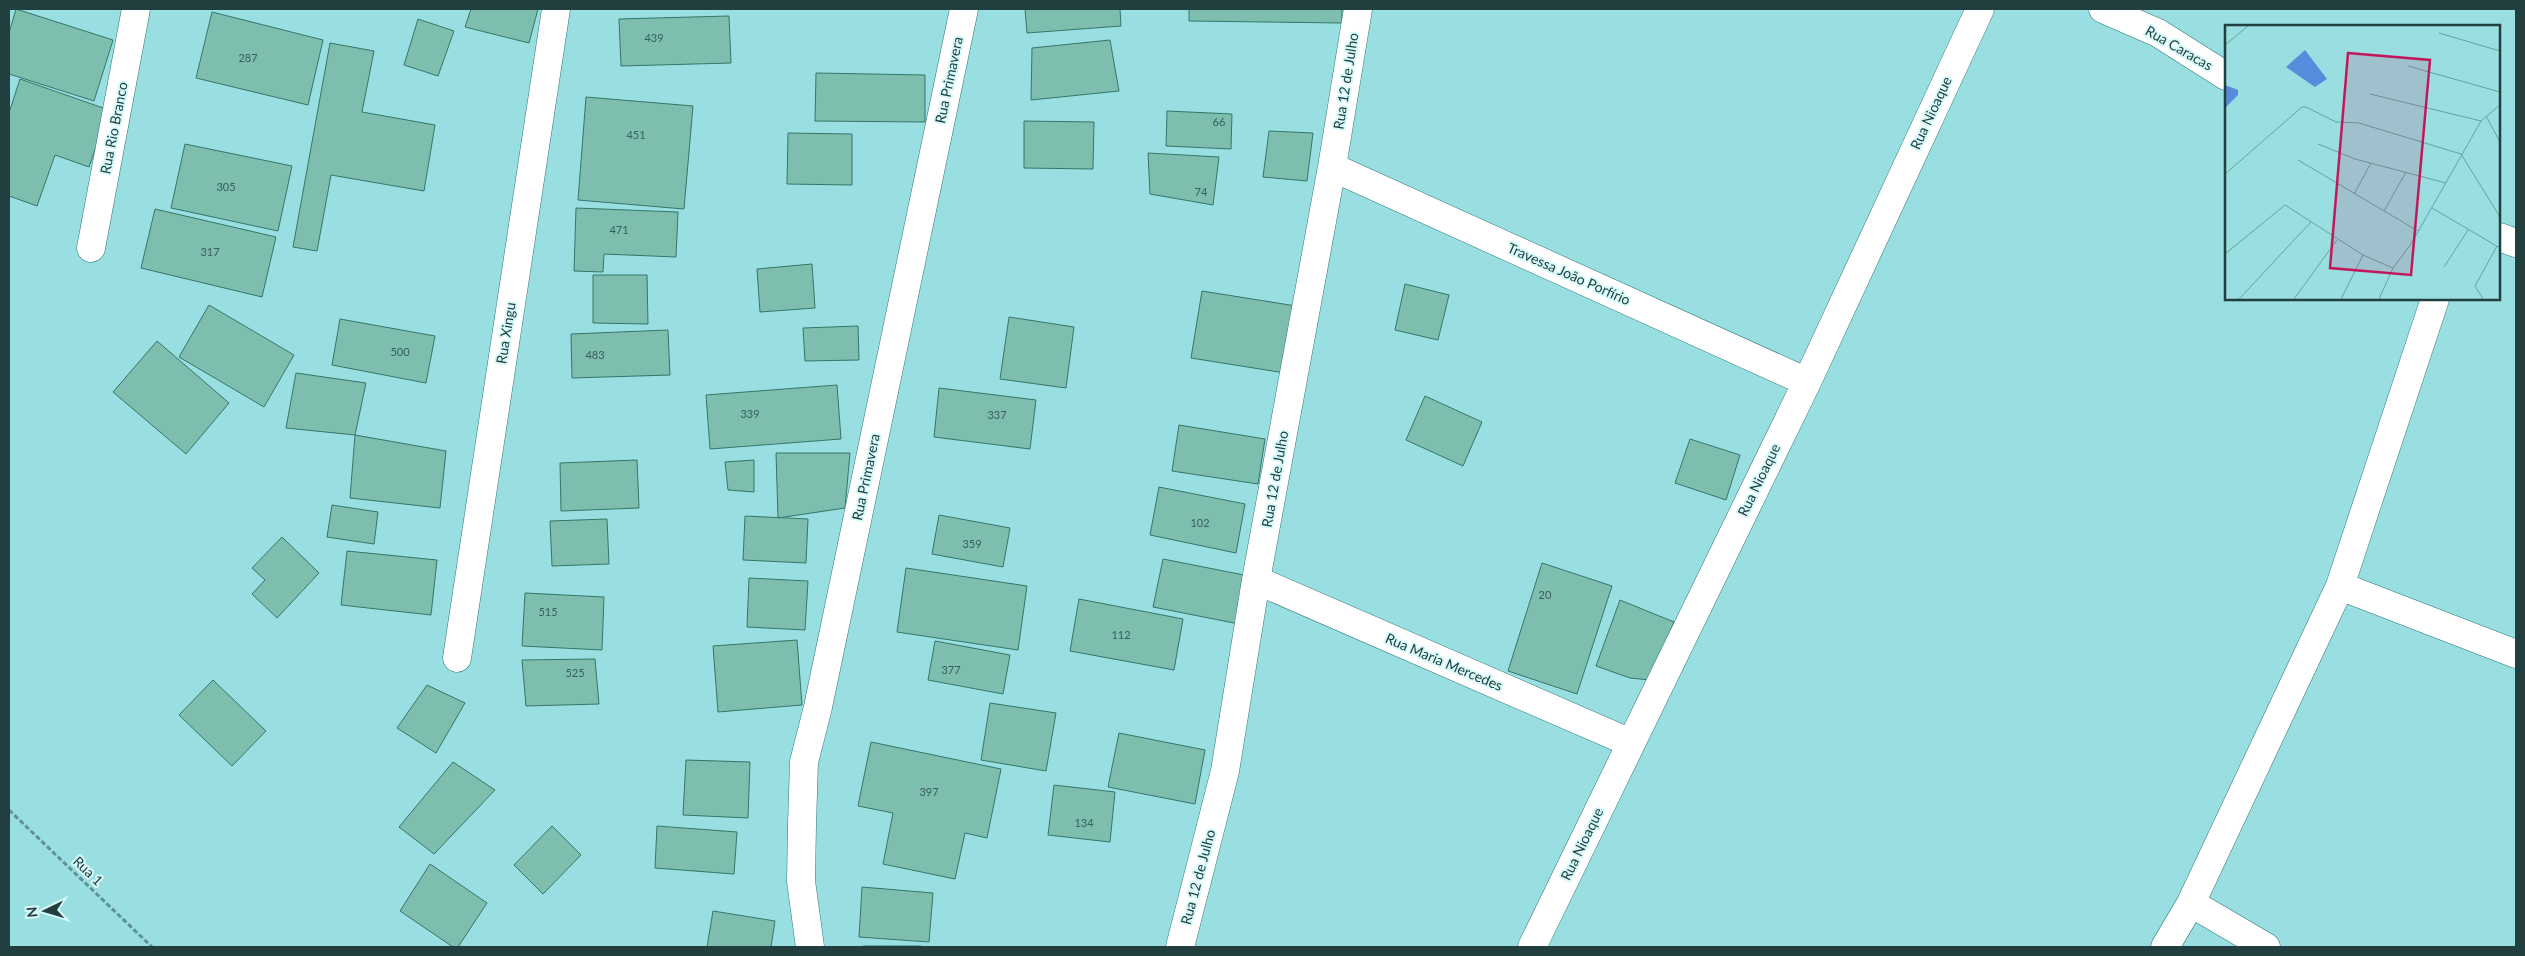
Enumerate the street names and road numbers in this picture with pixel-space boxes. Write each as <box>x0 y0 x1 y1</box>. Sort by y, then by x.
street label: Rua Caracas <box>2143 22 2216 74</box>
street label: Rua 12 de Julho <box>1329 31 1362 130</box>
street label: Rua Primavera <box>931 35 966 125</box>
street label: Rua Nioaque <box>1906 74 1955 152</box>
street label: Rua Rio Branco <box>96 80 131 175</box>
street label: Travessa João Porfírio <box>1505 239 1633 308</box>
street label: Rua Xingu <box>492 301 519 365</box>
street label: Rua 12 de Julho <box>1258 429 1291 528</box>
street label: Rua Primavera <box>848 432 883 522</box>
street label: Rua Nioaque <box>1734 441 1783 519</box>
street label: Rua Maria Mercedes <box>1383 629 1505 694</box>
street label: Rua Nioaque <box>1557 805 1606 883</box>
street label: Rua 12 de Julho <box>1177 827 1218 926</box>
street label: Rua 1 <box>70 852 107 889</box>

